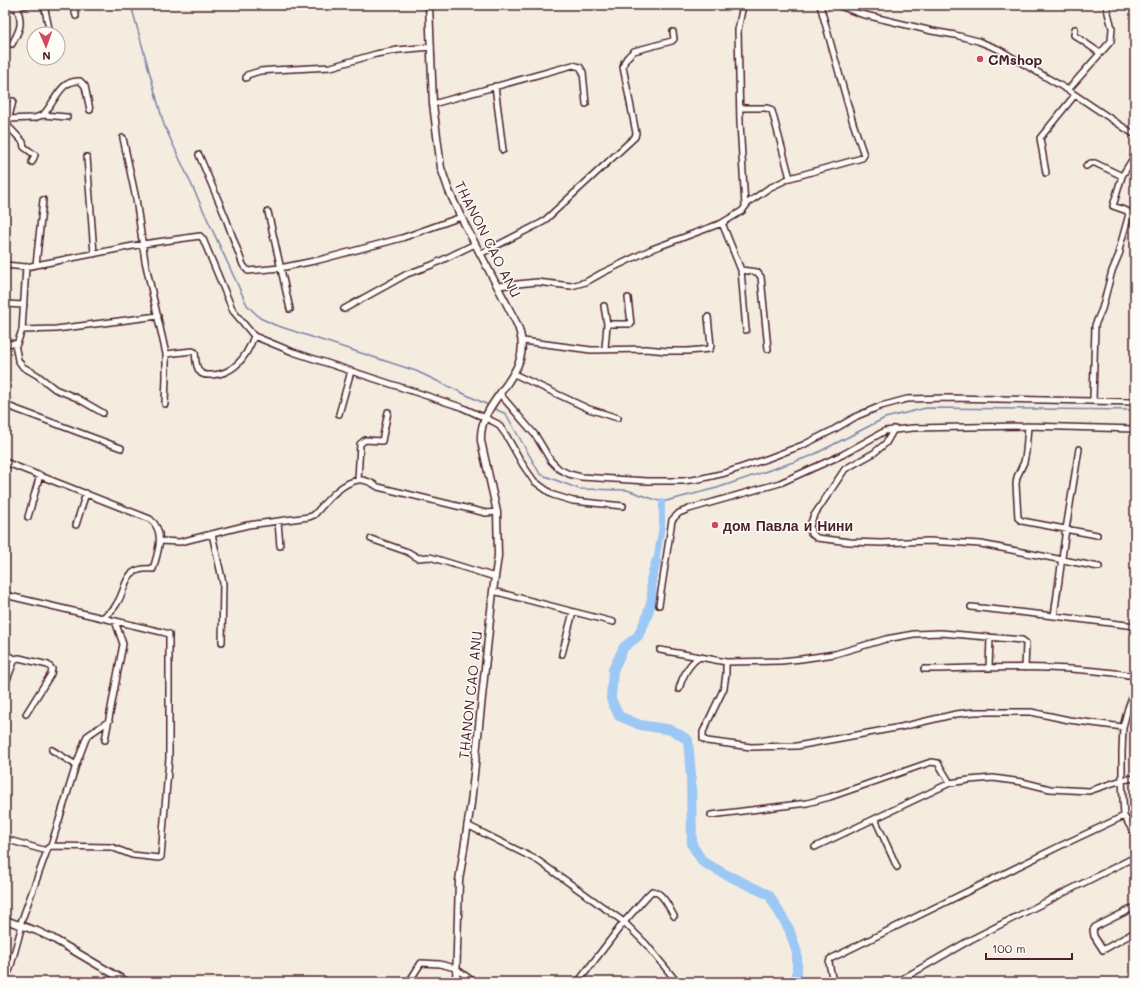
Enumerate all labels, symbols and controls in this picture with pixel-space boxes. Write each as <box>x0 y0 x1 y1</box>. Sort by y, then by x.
north arrow <box>26 26 66 66</box>
text: N <box>42 49 51 64</box>
place label: CMshop <box>988 50 1042 69</box>
marker: CMshop <box>975 54 985 64</box>
street label: THANON CAO ANU <box>450 178 526 300</box>
place label: дом Павла и Нини <box>723 516 853 535</box>
marker: дом Павла и Нини <box>710 520 720 530</box>
street label: THANON CAO ANU <box>454 630 486 760</box>
scale bar <box>986 935 1072 961</box>
text: 100 m <box>992 940 1026 956</box>

